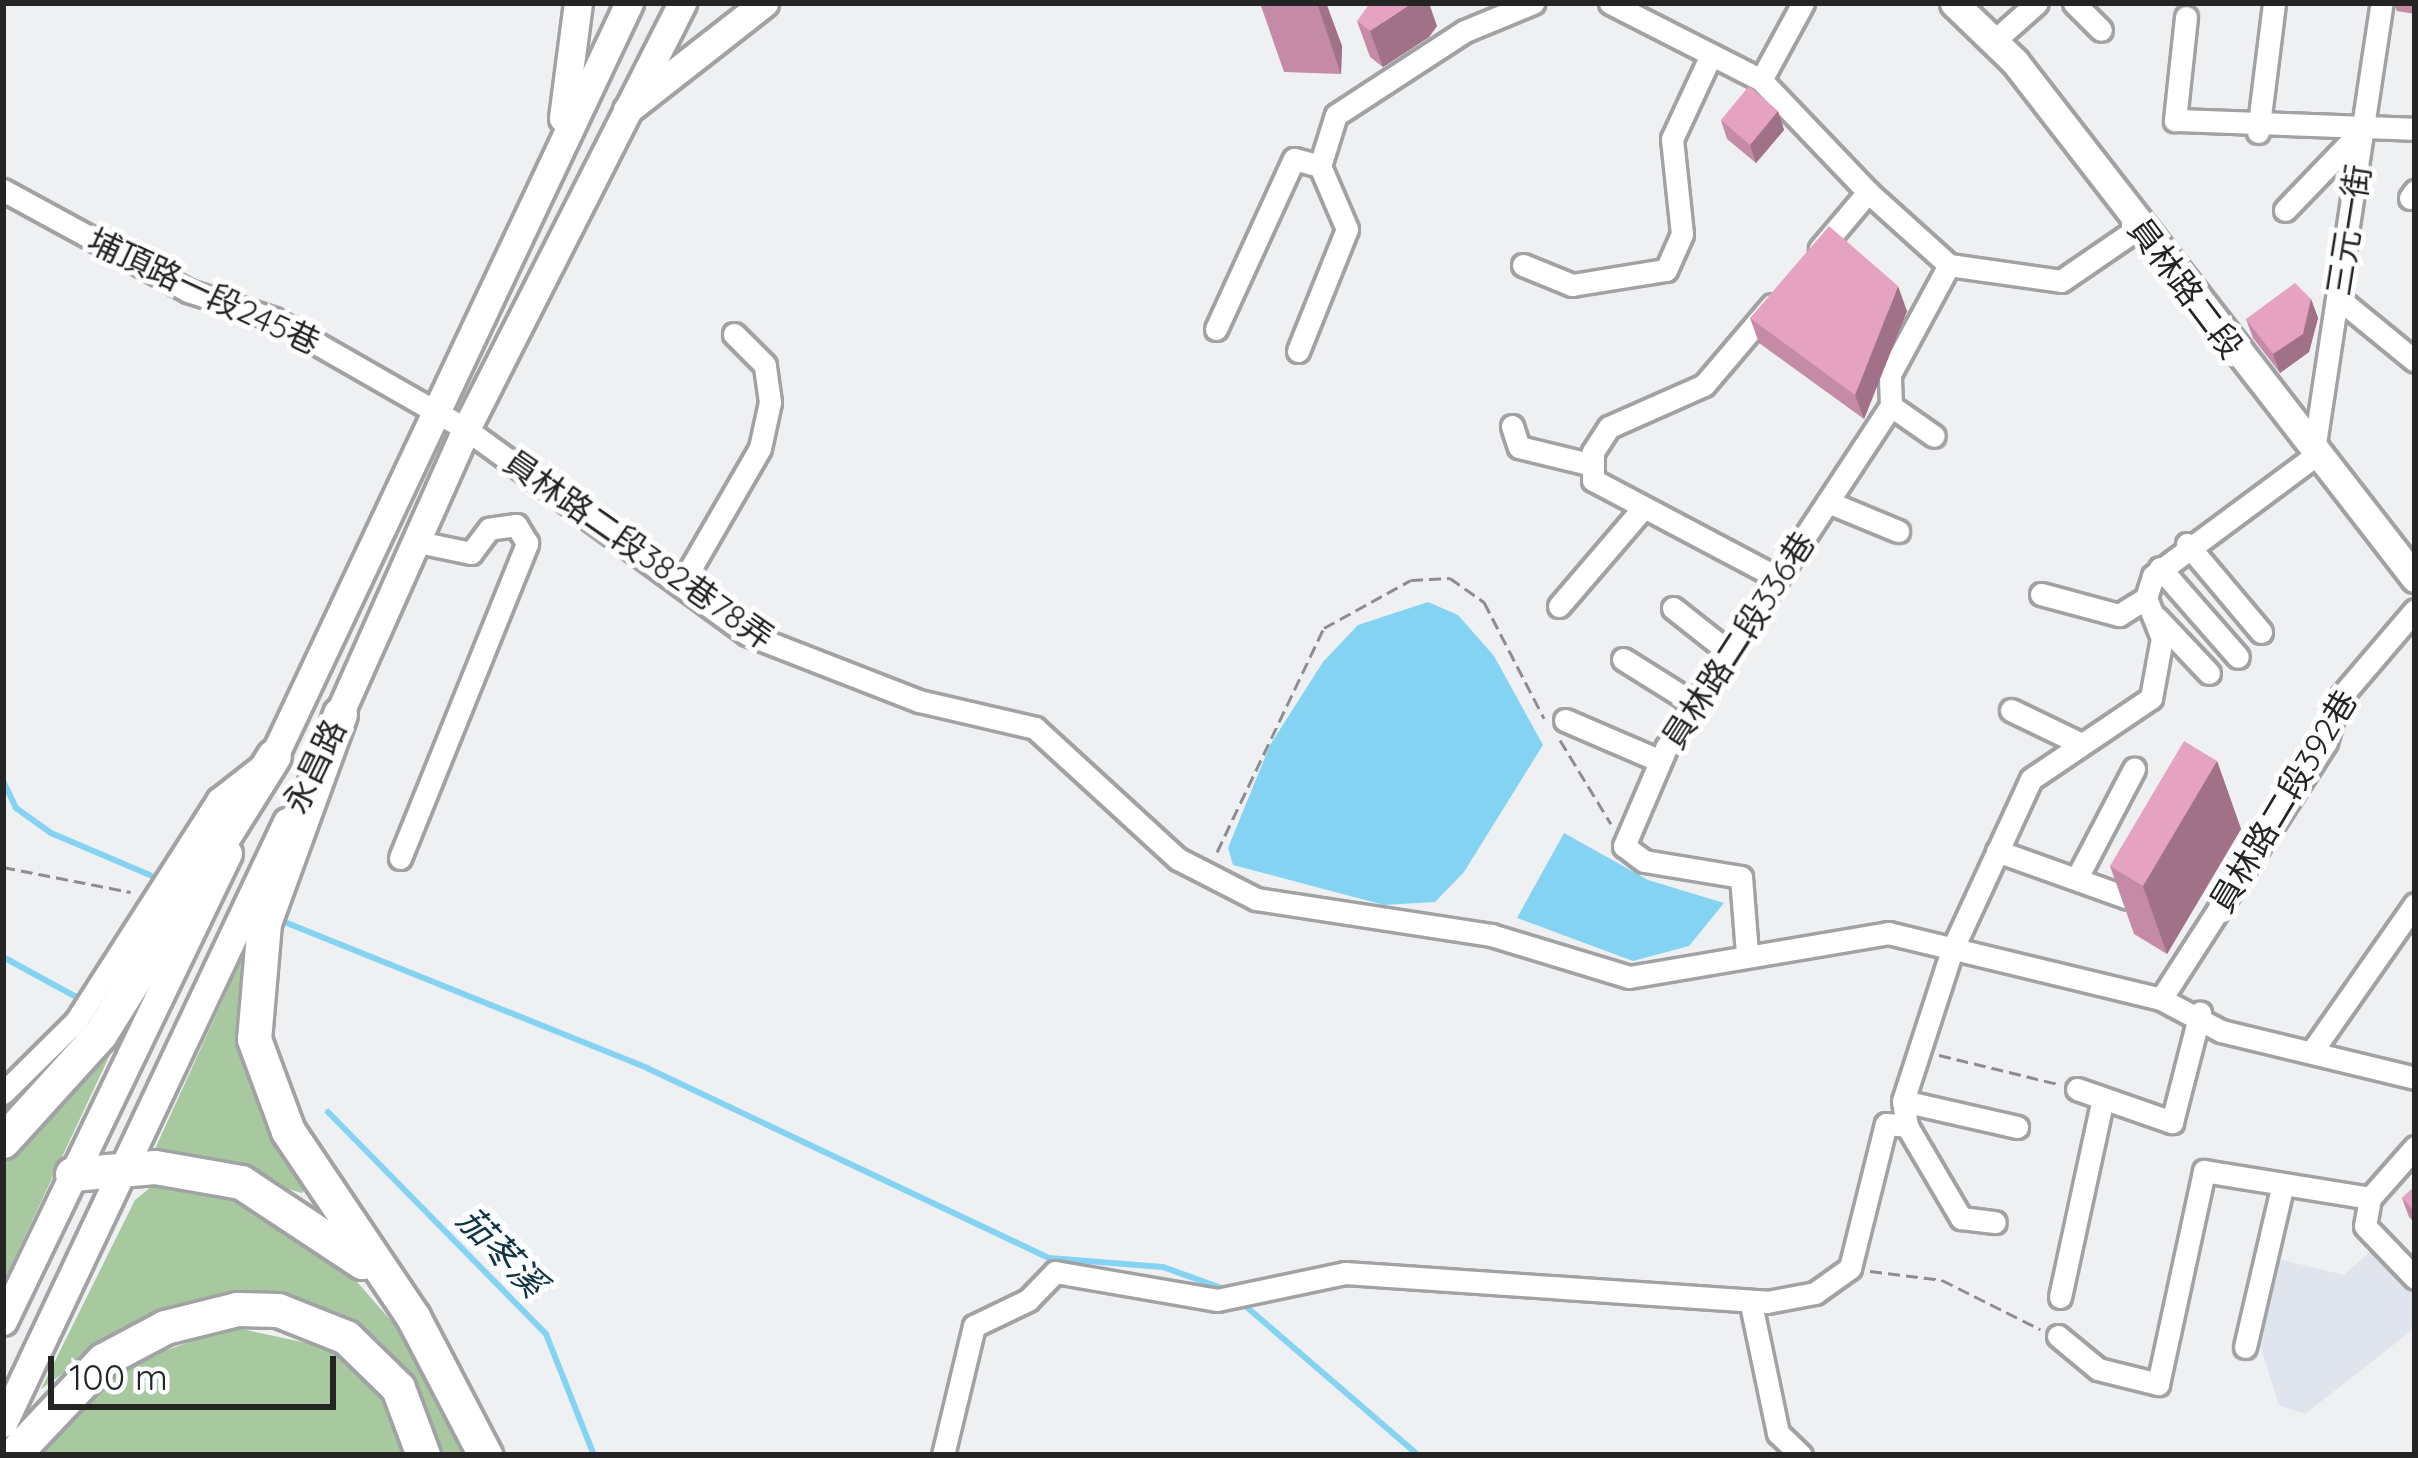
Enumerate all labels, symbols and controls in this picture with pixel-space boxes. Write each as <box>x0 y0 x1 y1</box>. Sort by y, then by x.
street label: 三元一街 <box>2318 162 2378 298</box>
street label: 員林路二段 <box>2121 210 2251 366</box>
street label: 埔頂路一段245巷 <box>82 220 326 362</box>
street label: 員林路二段382巷78弄 <box>497 441 781 657</box>
street label: 員林路二段336巷 <box>1653 524 1823 756</box>
street label: 員林路二段392巷 <box>2201 683 2365 919</box>
street label: 永昌路 <box>275 713 353 819</box>
water label: 茄苳溪 <box>449 1197 555 1305</box>
scale bar <box>54 1332 342 1406</box>
text: 100 m <box>69 1354 168 1399</box>

